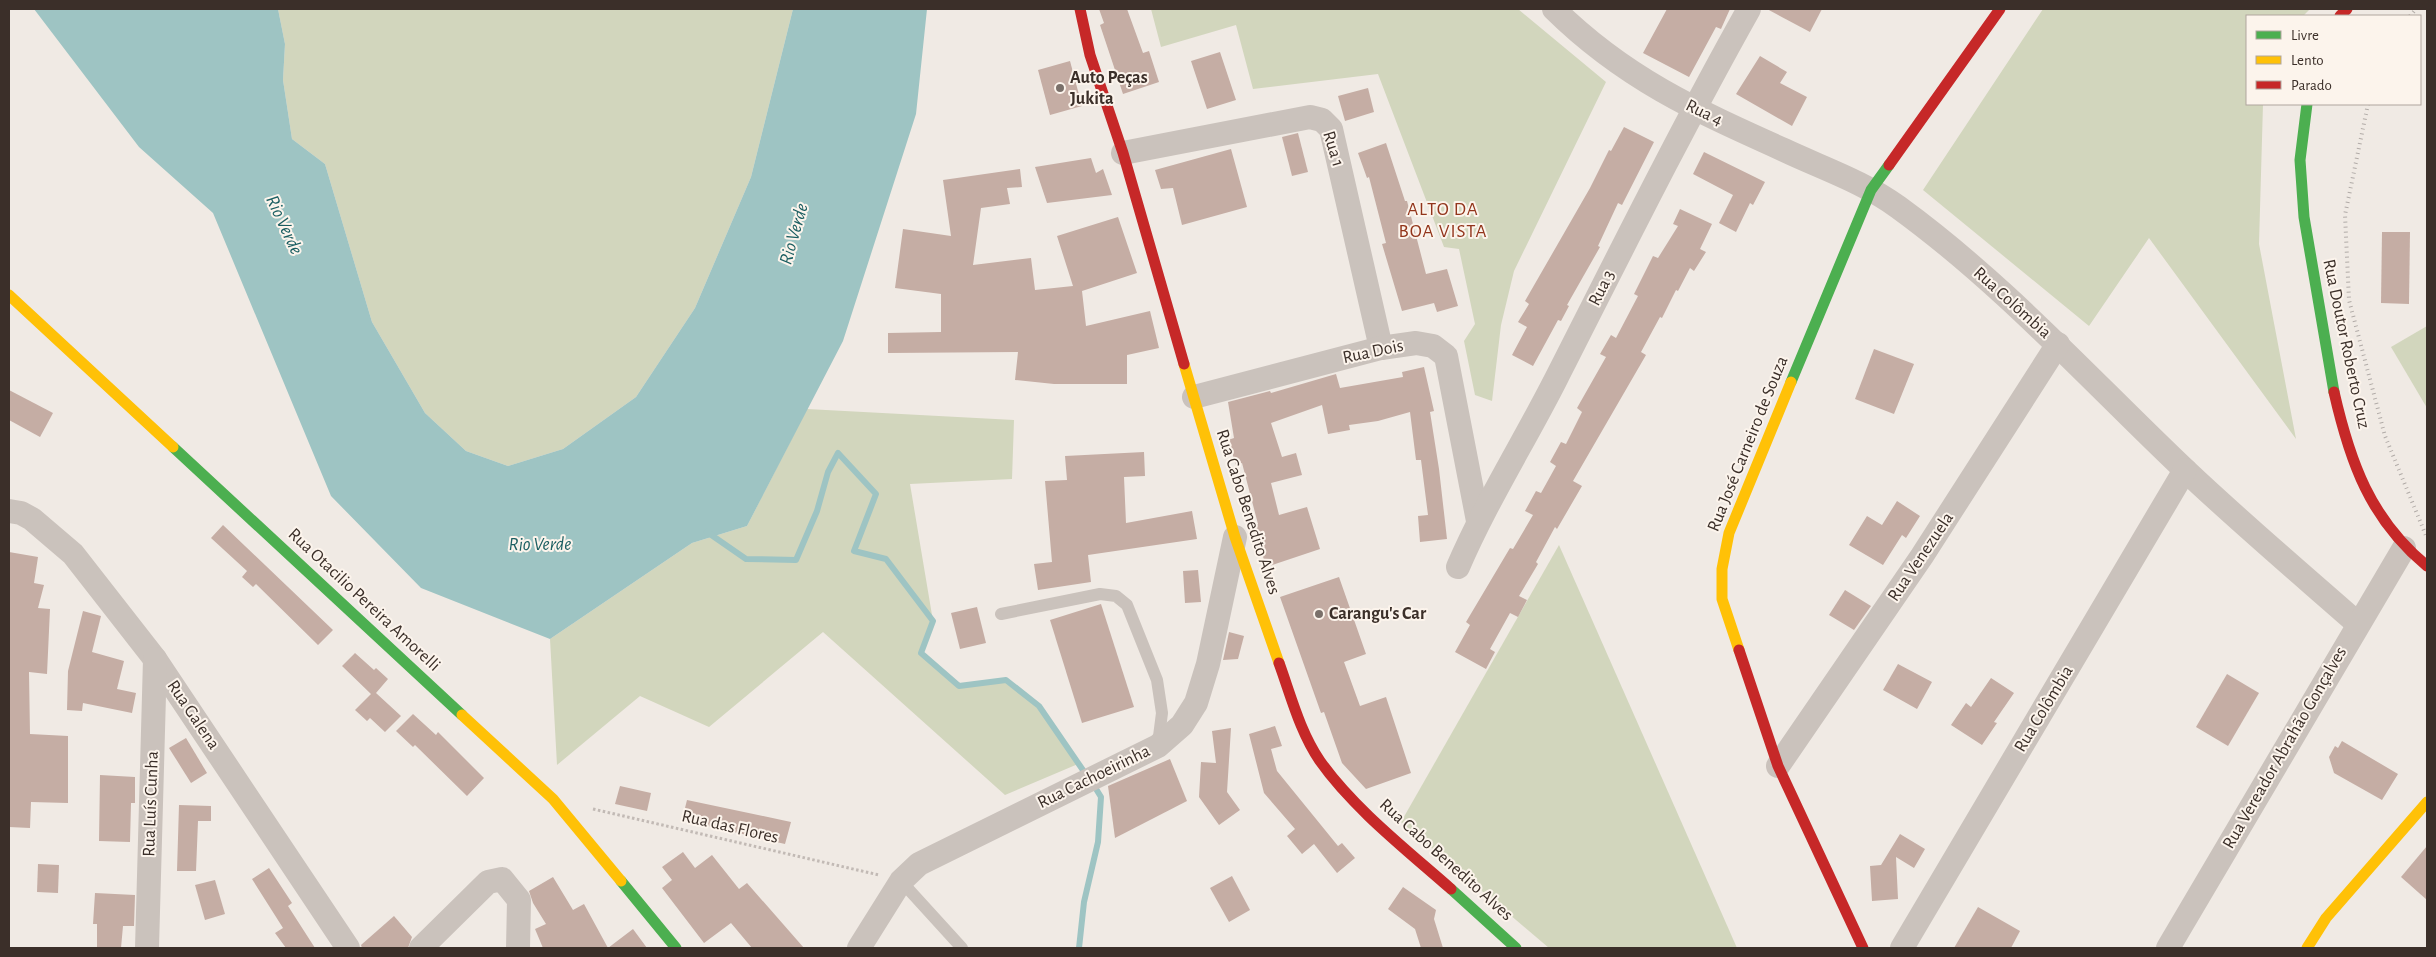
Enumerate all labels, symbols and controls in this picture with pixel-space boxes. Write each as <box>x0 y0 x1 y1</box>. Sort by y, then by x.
legend <box>2246 15 2421 105</box>
text: Livre <box>2291 28 2319 43</box>
text: Lento <box>2291 53 2324 68</box>
place label: Auto Peças Jukita <box>1070 69 1148 108</box>
text: Parado <box>2291 78 2332 93</box>
marker: Auto Peças Jukita <box>1054 82 1066 94</box>
street label: Rua 4 <box>1683 96 1726 130</box>
street label: Rua 1 <box>1319 129 1347 169</box>
water label: Rio Verde <box>262 193 306 257</box>
district label: ALTO DA BOA VISTA <box>1399 200 1487 241</box>
water label: Rio Verde <box>776 201 812 267</box>
street label: Rua Doutor Roberto Cruz <box>2319 258 2373 430</box>
street label: Rua Colômbia <box>1970 264 2054 342</box>
street label: Rua 3 <box>1585 267 1619 309</box>
street label: Rua Dois <box>1341 337 1405 367</box>
street label: Rua José Carneiro de Souza <box>1705 354 1791 534</box>
street label: Rua Cabo Benedito Alves <box>1213 427 1283 597</box>
street label: Rua Venezuela <box>1885 509 1957 605</box>
street label: Rua Otacilio Pereira Amorelli <box>285 525 443 675</box>
water label: Rio Verde <box>509 535 571 554</box>
place label: Carangu's Car <box>1329 605 1427 623</box>
marker: Carangu's Car <box>1313 608 1325 620</box>
street label: Rua Vereador Abrahão Gonçalves <box>2220 644 2350 852</box>
street label: Rua Colômbia <box>2011 663 2077 755</box>
street label: Rua Galena <box>163 677 223 753</box>
street label: Rua Cachoeirinha <box>1035 742 1153 812</box>
street label: Rua Luís Cunha <box>140 751 162 857</box>
street label: Rua Cabo Benedito Alves <box>1376 796 1516 924</box>
street label: Rua das Flores <box>680 807 780 847</box>

